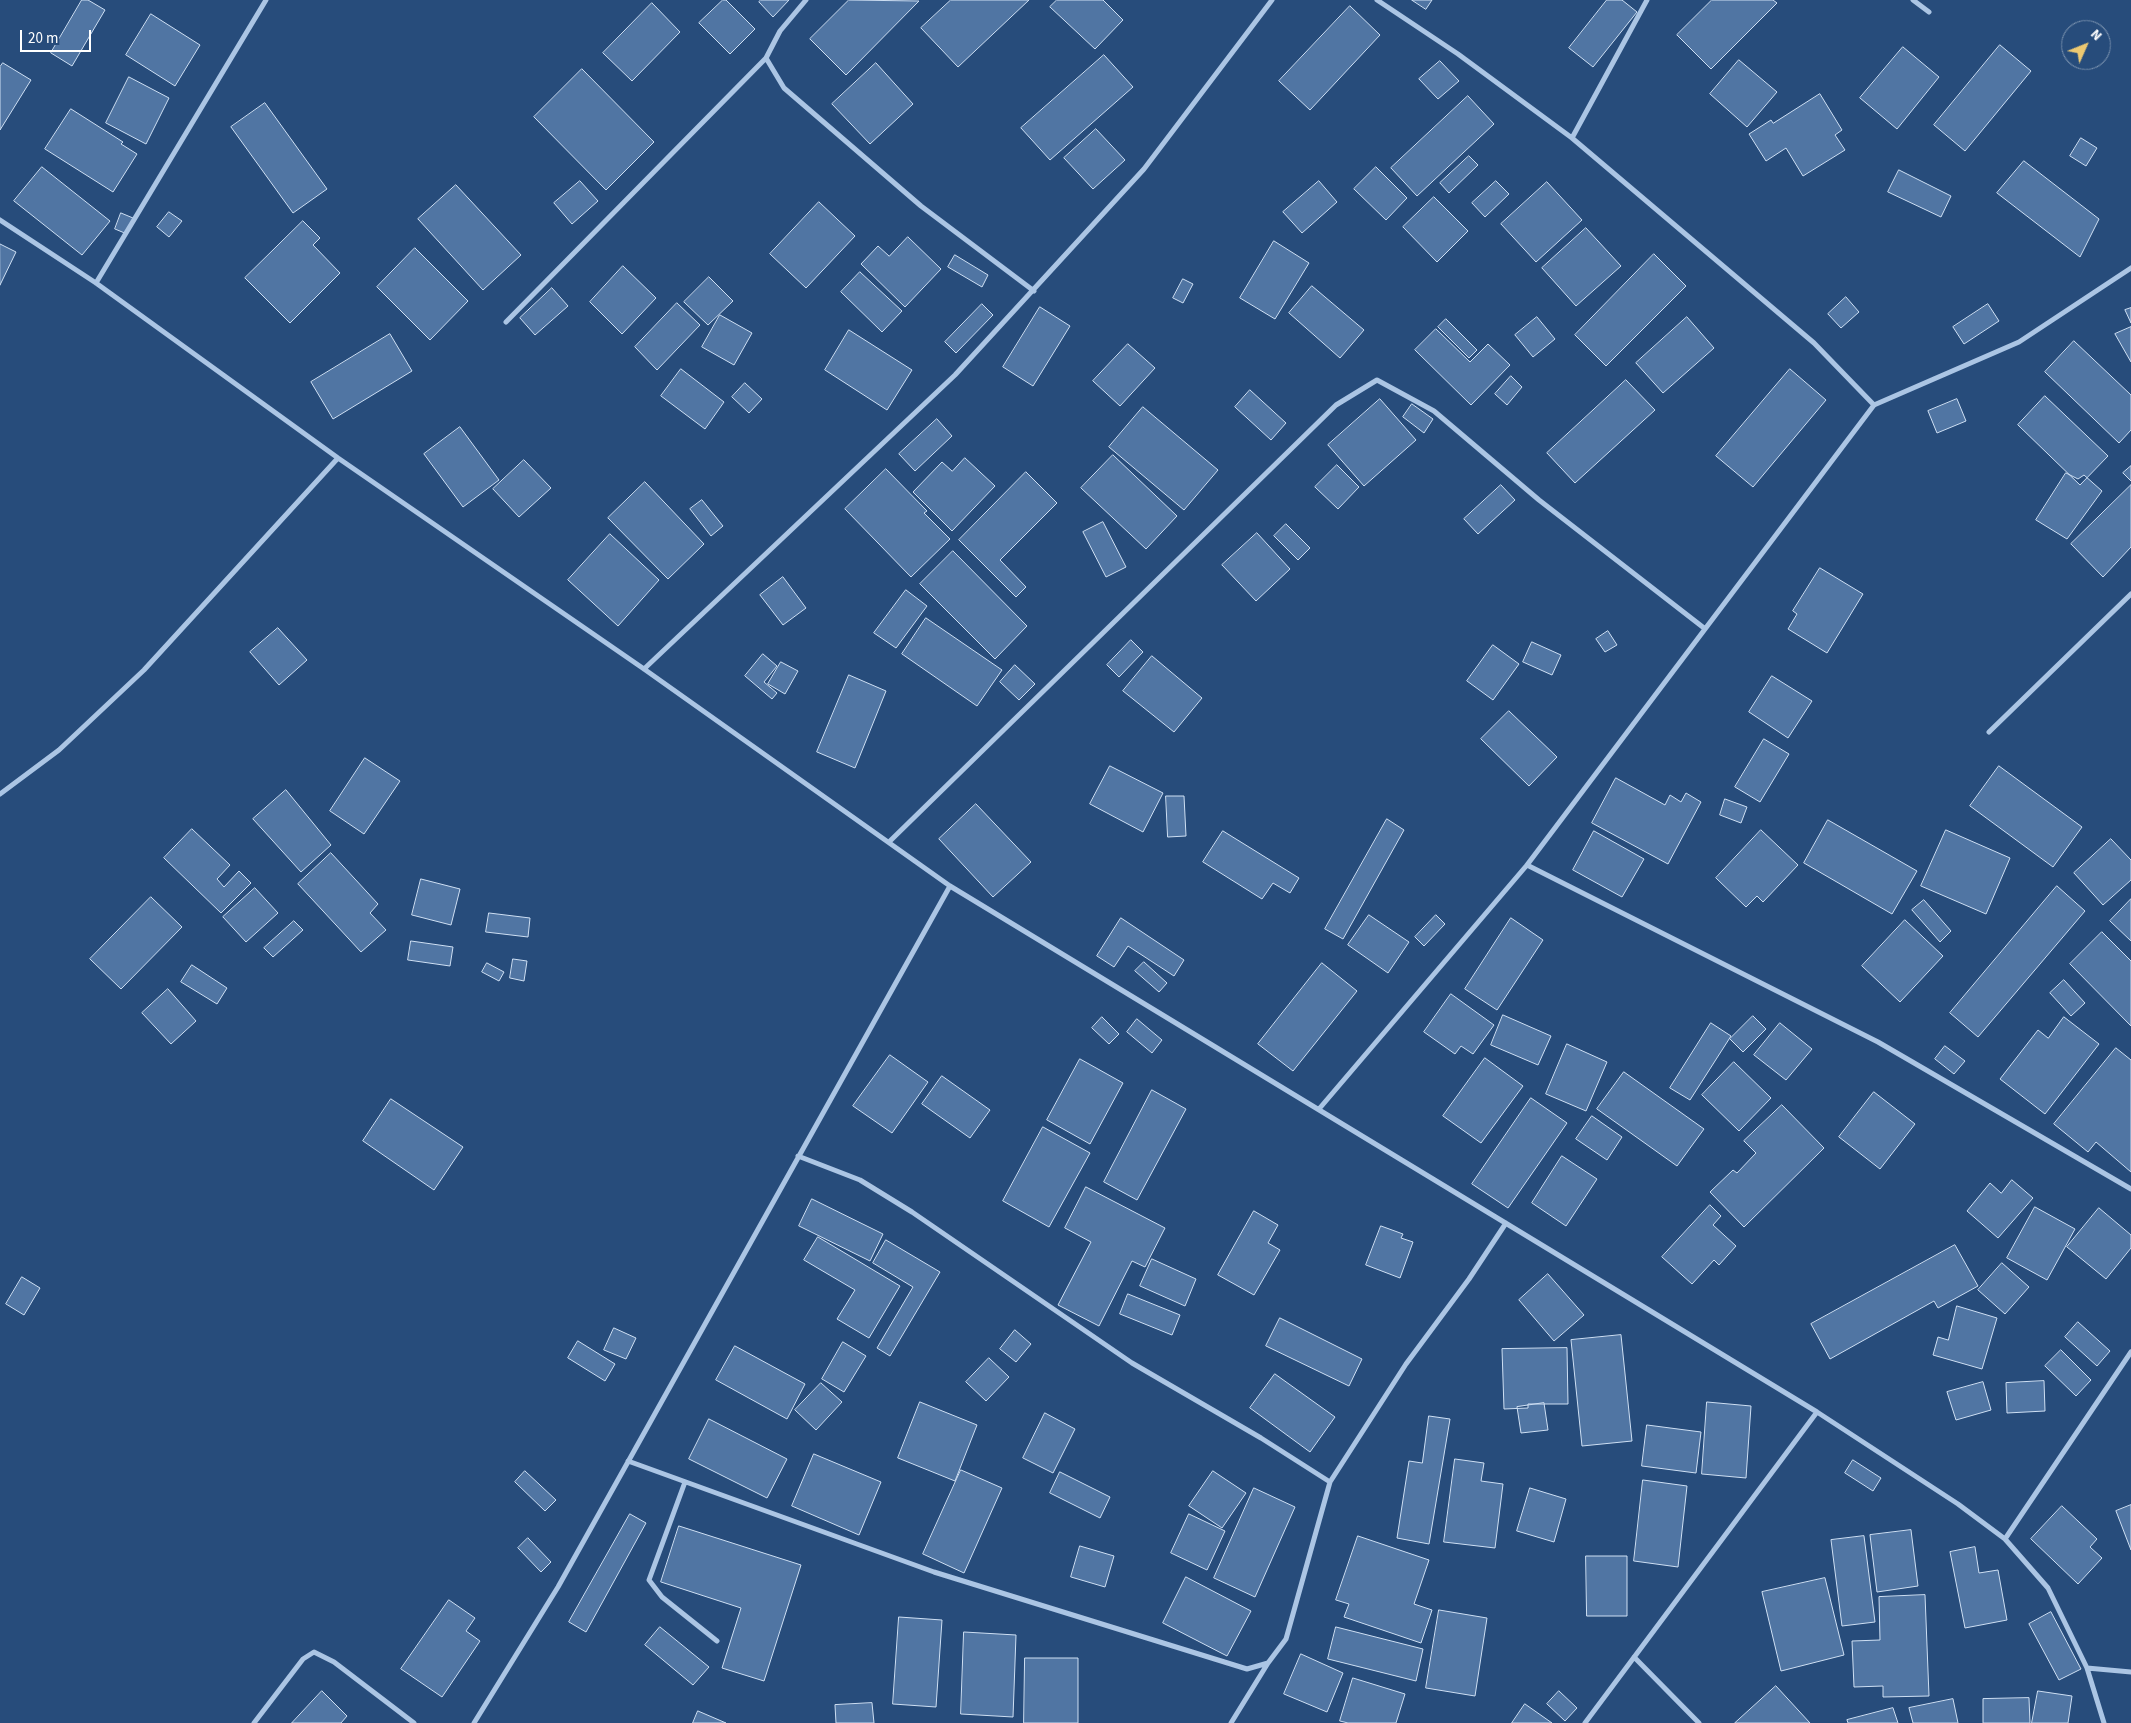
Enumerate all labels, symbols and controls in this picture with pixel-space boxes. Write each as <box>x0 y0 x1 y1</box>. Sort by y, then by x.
scale bar <box>22 20 94 52</box>
north arrow <box>2061 20 2111 70</box>
text: N <box>2086 25 2106 46</box>
text: 20 m <box>28 28 58 49</box>

